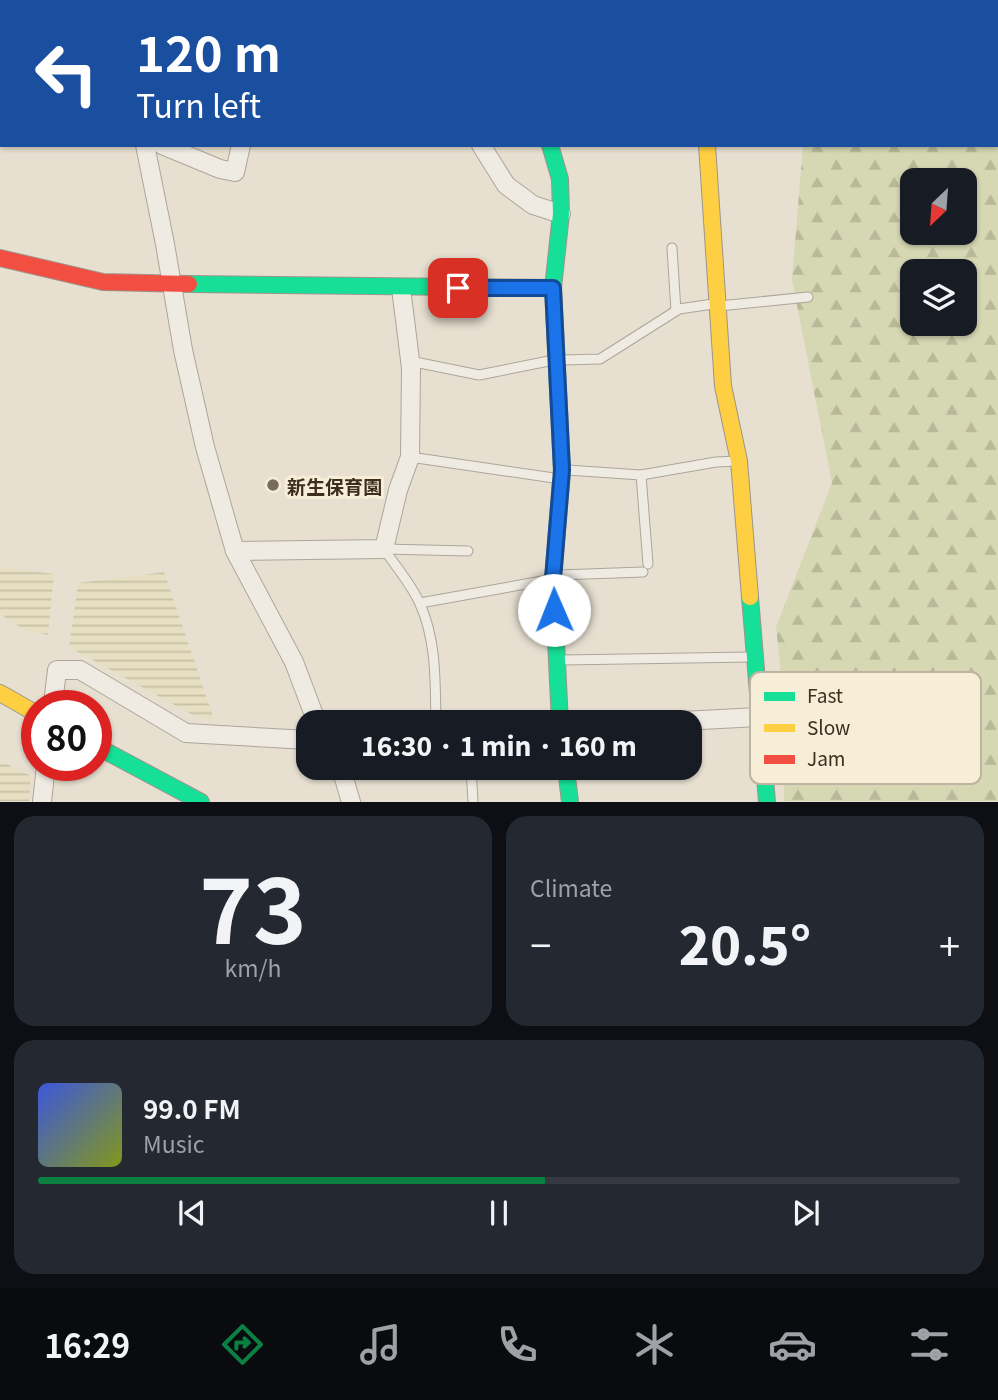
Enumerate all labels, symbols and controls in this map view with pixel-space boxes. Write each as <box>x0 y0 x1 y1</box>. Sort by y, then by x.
text: 120 m <box>136 15 281 86</box>
icon: left <box>21 28 112 119</box>
text: Turn left <box>136 81 261 127</box>
north arrow <box>900 168 976 245</box>
map controls <box>900 168 977 336</box>
pin <box>428 258 488 318</box>
button: layers <box>900 259 977 336</box>
icon: arrive <box>439 269 477 307</box>
place label: 新生保育園 <box>287 472 382 499</box>
marker: 新生保育園 <box>265 477 281 493</box>
position arrow <box>517 573 591 647</box>
legend <box>750 672 981 784</box>
text: Fast <box>807 681 843 708</box>
speed limit sign: 80 <box>21 690 112 781</box>
text: Slow <box>807 713 850 740</box>
text: 16:30 · 1 min · 160 m <box>361 726 637 763</box>
text: Jam <box>807 744 845 771</box>
text: 73 <box>199 838 307 970</box>
text: Climate <box>530 870 612 904</box>
text: 20.5° <box>679 905 811 980</box>
text: − <box>530 916 551 971</box>
text: + <box>939 916 960 971</box>
text: km/h <box>225 950 281 984</box>
text: 99.0 FM <box>143 1089 241 1126</box>
text: Music <box>143 1126 204 1160</box>
icon: previous <box>173 1194 211 1232</box>
icon: pause <box>480 1194 518 1232</box>
icon: next <box>787 1194 825 1232</box>
icon: directions <box>218 1320 267 1369</box>
icon: music <box>356 1320 405 1369</box>
icon: phone <box>493 1320 542 1369</box>
icon: climate <box>630 1320 679 1369</box>
icon: car <box>768 1320 817 1369</box>
icon: filters <box>905 1320 954 1369</box>
text: 16:29 <box>44 1321 130 1367</box>

